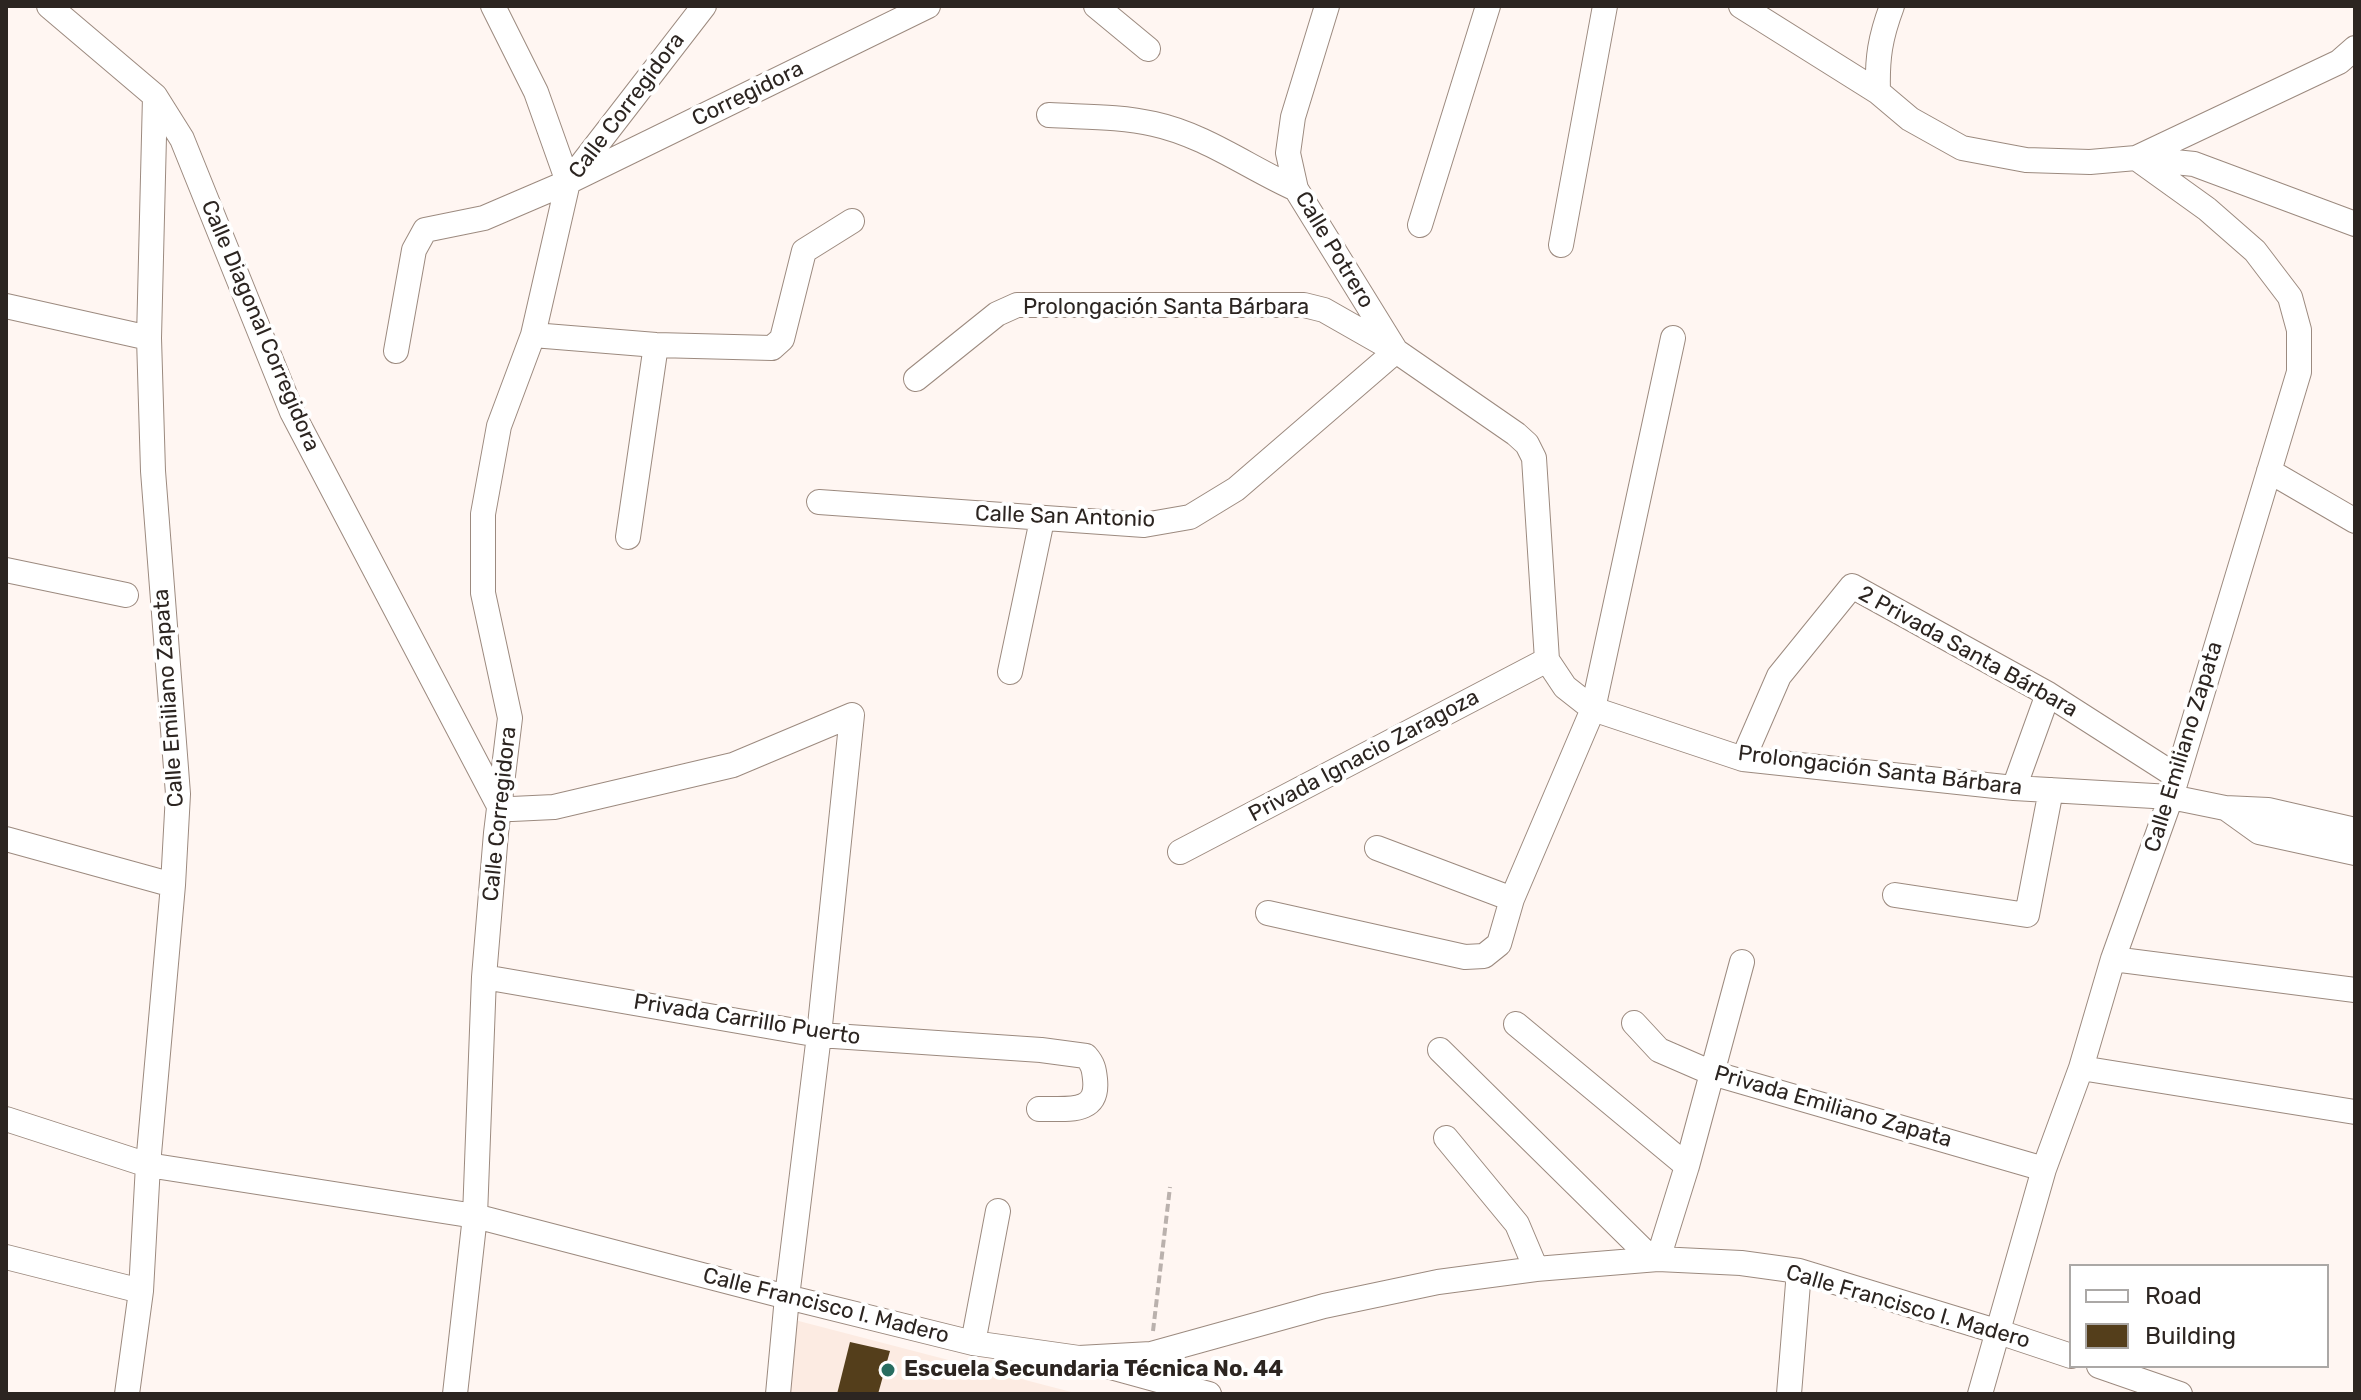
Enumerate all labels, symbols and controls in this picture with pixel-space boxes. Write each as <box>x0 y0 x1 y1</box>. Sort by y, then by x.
street label: Calle Corregidora <box>564 28 690 184</box>
street label: Corregidora <box>688 56 808 132</box>
street label: Calle Potrero <box>1289 187 1379 313</box>
street label: Calle Diagonal Corregidora <box>195 196 325 456</box>
street label: Prolongación Santa Bárbara <box>1023 295 1309 321</box>
street label: Calle San Antonio <box>975 501 1155 533</box>
street label: 2 Privada Santa Bárbara <box>1854 581 2082 723</box>
street label: Calle Emiliano Zapata <box>148 588 190 808</box>
street label: Calle Emiliano Zapata <box>2139 639 2229 855</box>
street label: Privada Ignacio Zaragoza <box>1244 684 1484 828</box>
street label: Calle Corregidora <box>478 725 522 903</box>
street label: Prolongación Santa Bárbara <box>1736 740 2024 802</box>
street label: Privada Carrillo Puerto <box>632 989 862 1051</box>
street label: Privada Emiliano Zapata <box>1711 1060 1955 1154</box>
street label: Calle Francisco I. Madero <box>1783 1259 2033 1355</box>
street label: Calle Francisco I. Madero <box>700 1263 952 1349</box>
legend <box>2069 1264 2329 1368</box>
text: Road <box>2145 1282 2202 1310</box>
text: Building <box>2145 1322 2236 1350</box>
place label: Escuela Secundaria Técnica No. 44 <box>904 1357 1283 1383</box>
marker: Escuela Secundaria Técnica No. 44 <box>879 1361 897 1379</box>

